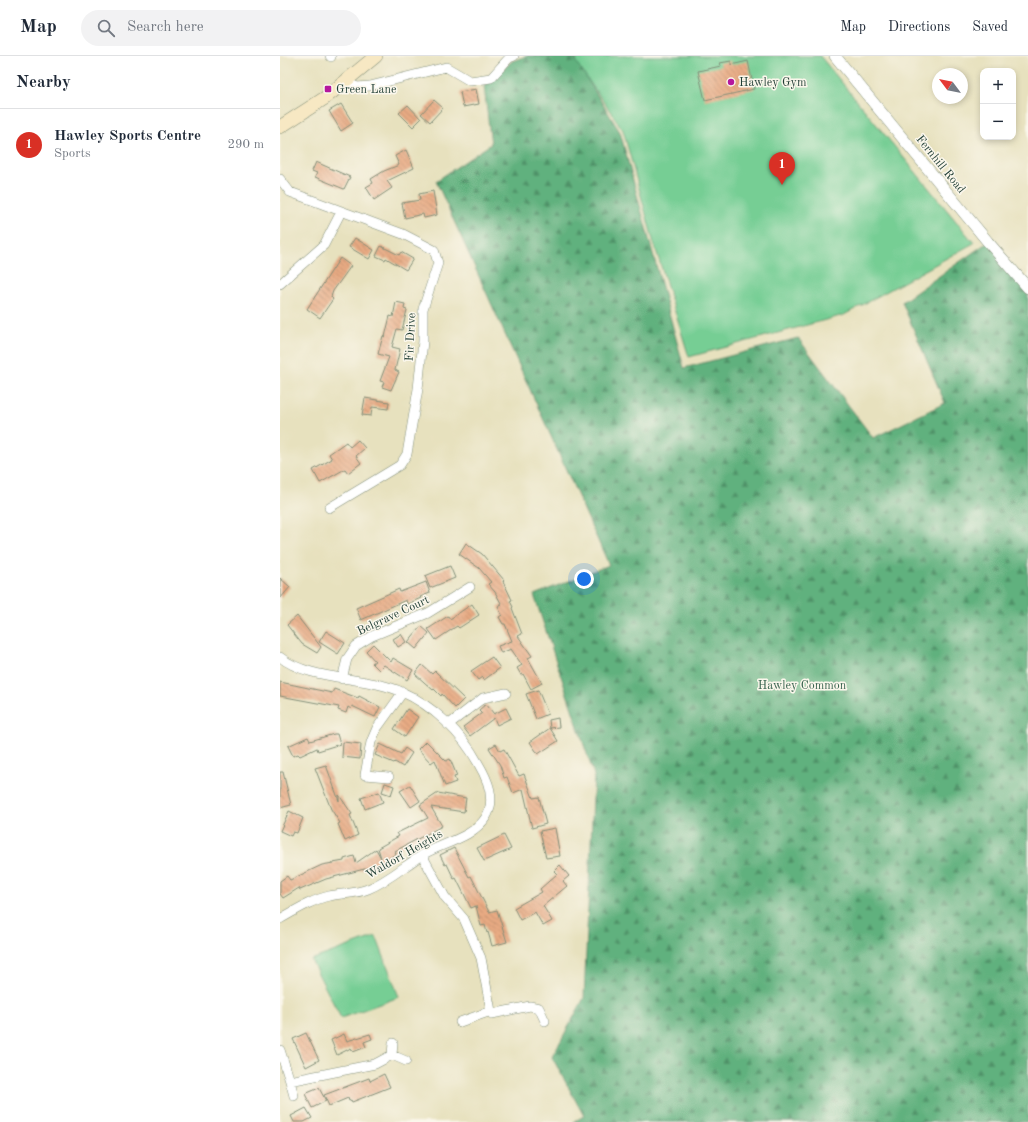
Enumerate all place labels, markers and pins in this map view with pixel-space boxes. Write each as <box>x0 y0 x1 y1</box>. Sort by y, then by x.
marker: Hawley Gym <box>726 77 736 87</box>
place label: Hawley Gym <box>739 77 807 89</box>
marker: Green Lane <box>323 84 333 94</box>
place label: Green Lane <box>336 84 397 96</box>
pin: 1 <box>769 152 795 185</box>

